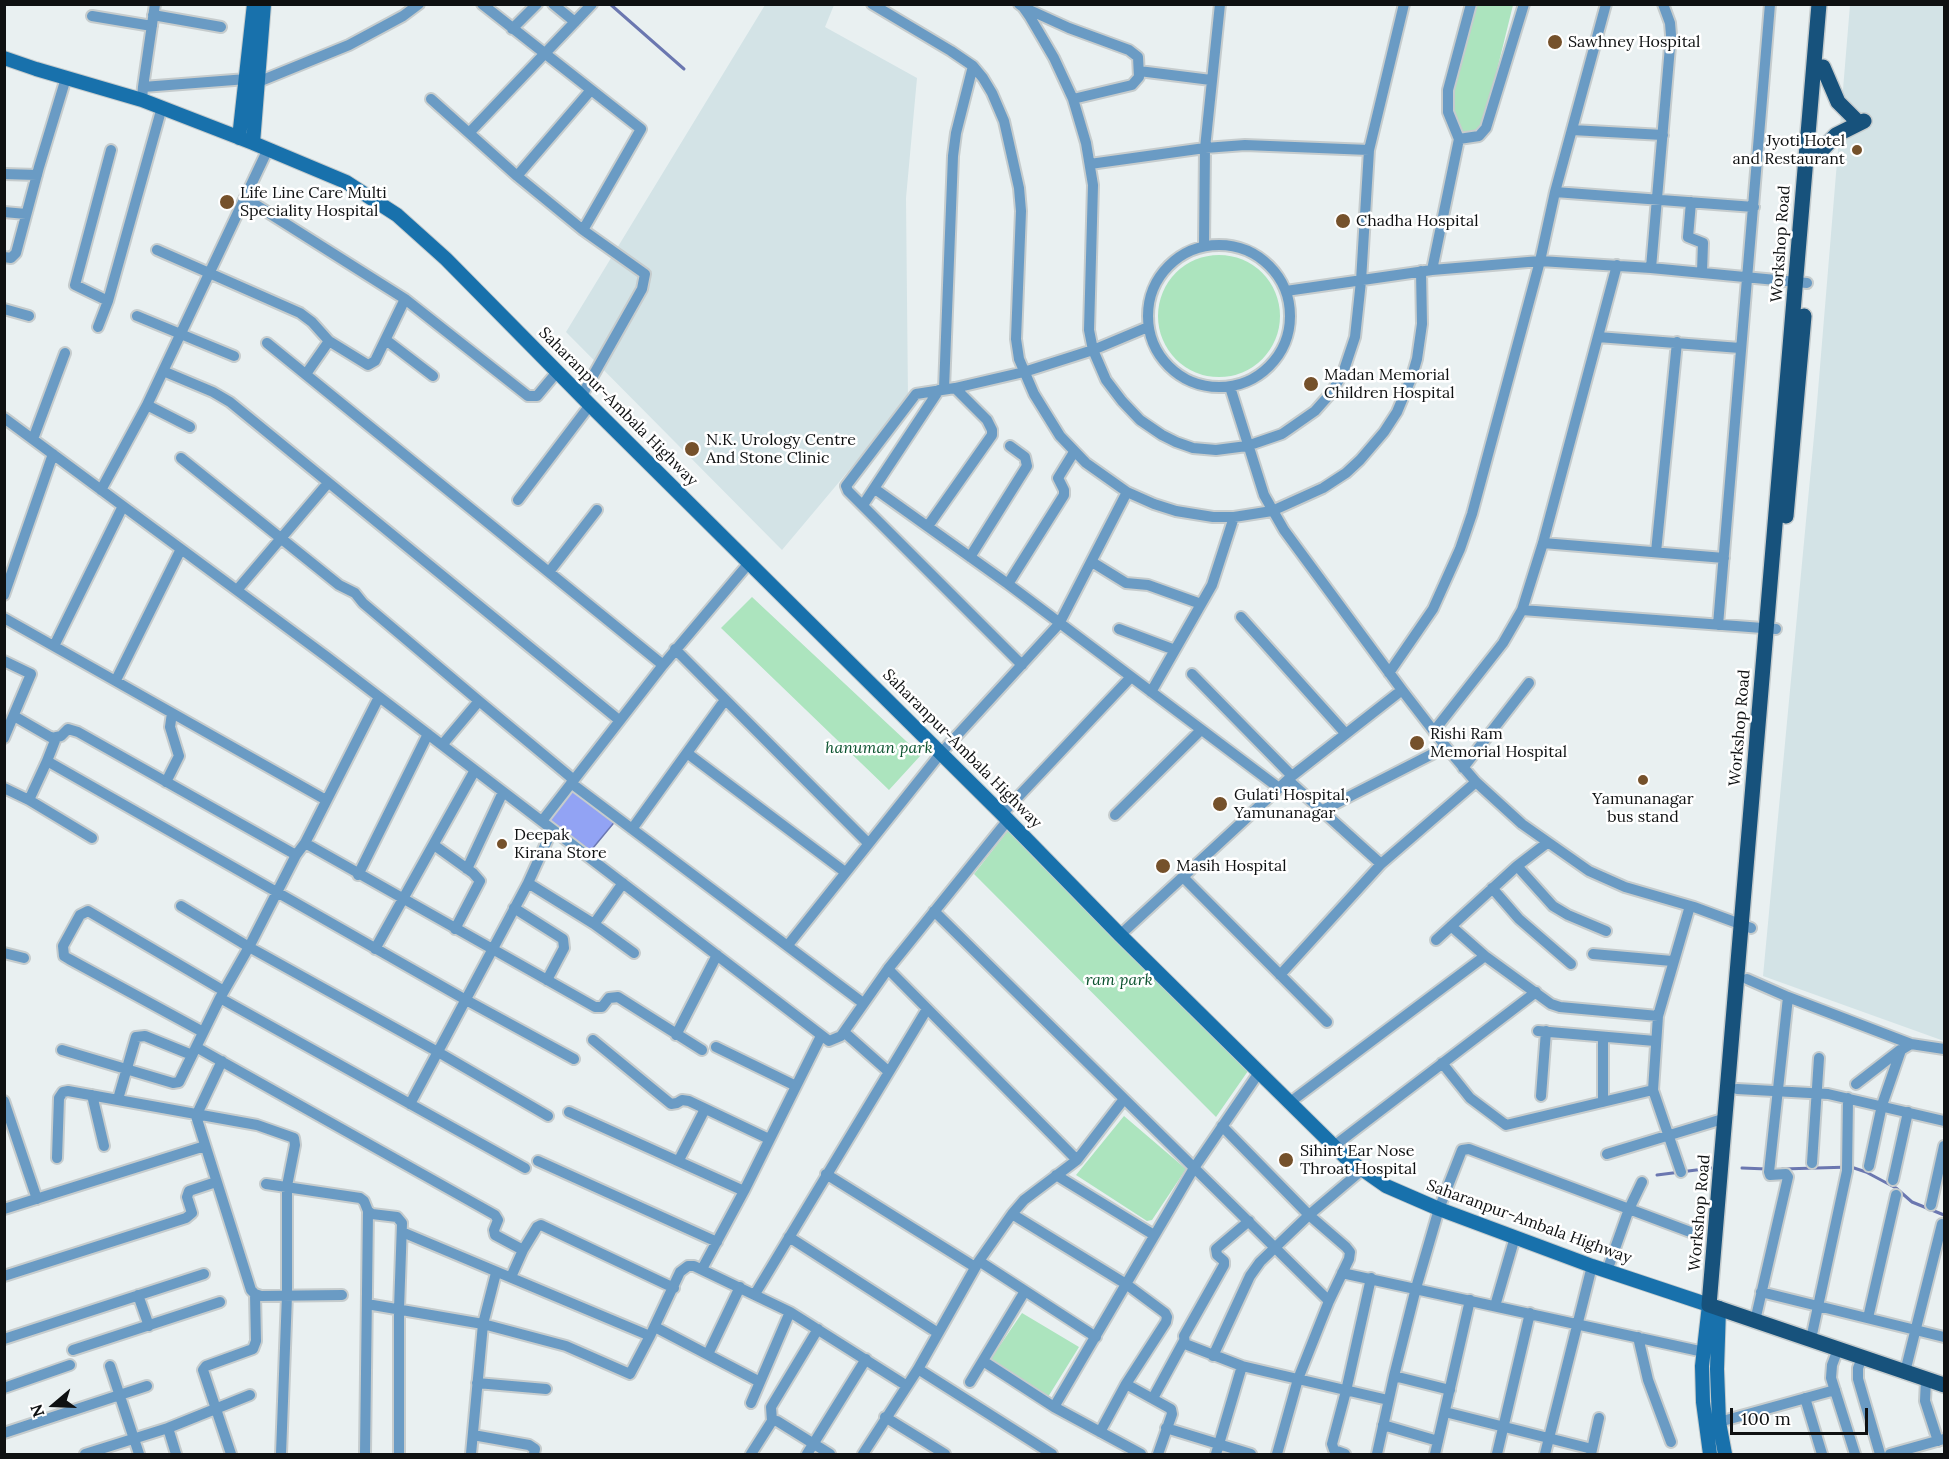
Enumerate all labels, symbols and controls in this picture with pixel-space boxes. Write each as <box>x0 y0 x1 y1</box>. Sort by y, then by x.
place label: Sawhney Hospital <box>1568 32 1700 52</box>
marker: Sawhney Hospital <box>1546 33 1564 51</box>
place label: Jyoti Hotel and Restaurant <box>1733 131 1845 169</box>
marker: Jyoti Hotel and Restaurant <box>1850 143 1864 157</box>
place label: Life Line Care Multi Speciality Hospital <box>240 183 387 221</box>
street label: Workshop Road <box>1767 185 1795 303</box>
marker: Life Line Care Multi Speciality Hospital <box>218 193 236 211</box>
place label: Chadha Hospital <box>1356 211 1479 231</box>
marker: Chadha Hospital <box>1334 212 1352 230</box>
street label: Saharanpur-Ambala Highway <box>535 324 701 490</box>
place label: Madan Memorial Children Hospital <box>1324 365 1455 403</box>
marker: Madan Memorial Children Hospital <box>1302 375 1320 393</box>
place label: N.K. Urology Centre And Stone Clinic <box>706 430 856 468</box>
marker: N.K. Urology Centre And Stone Clinic <box>683 440 701 458</box>
street label: Saharanpur-Ambala Highway <box>879 666 1045 832</box>
street label: Workshop Road <box>1725 669 1755 787</box>
place label: Rishi Ram Memorial Hospital <box>1430 724 1567 762</box>
marker: Rishi Ram Memorial Hospital <box>1408 734 1426 752</box>
park label: hanuman park <box>825 738 933 758</box>
marker: Yamunanagar bus stand <box>1636 773 1650 787</box>
place label: Gulati Hospital, Yamunanagar <box>1234 785 1349 823</box>
place label: Yamunanagar bus stand <box>1592 789 1694 827</box>
marker: Gulati Hospital, Yamunanagar <box>1211 795 1229 813</box>
place label: Deepak Kirana Store <box>514 825 607 863</box>
marker: Deepak Kirana Store <box>495 837 509 851</box>
place label: Masih Hospital <box>1176 856 1287 876</box>
marker: Masih Hospital <box>1154 857 1172 875</box>
park label: ram park <box>1085 970 1153 990</box>
place label: Sihint Ear Nose Throat Hospital <box>1300 1141 1417 1179</box>
marker: Sihint Ear Nose Throat Hospital <box>1277 1151 1295 1169</box>
street label: Workshop Road <box>1685 1154 1715 1272</box>
street label: Saharanpur-Ambala Highway <box>1424 1176 1634 1268</box>
north arrow <box>24 1375 84 1435</box>
scale bar <box>1733 1396 1871 1434</box>
text: N <box>26 1402 48 1420</box>
text: 100 m <box>1741 1407 1791 1430</box>

